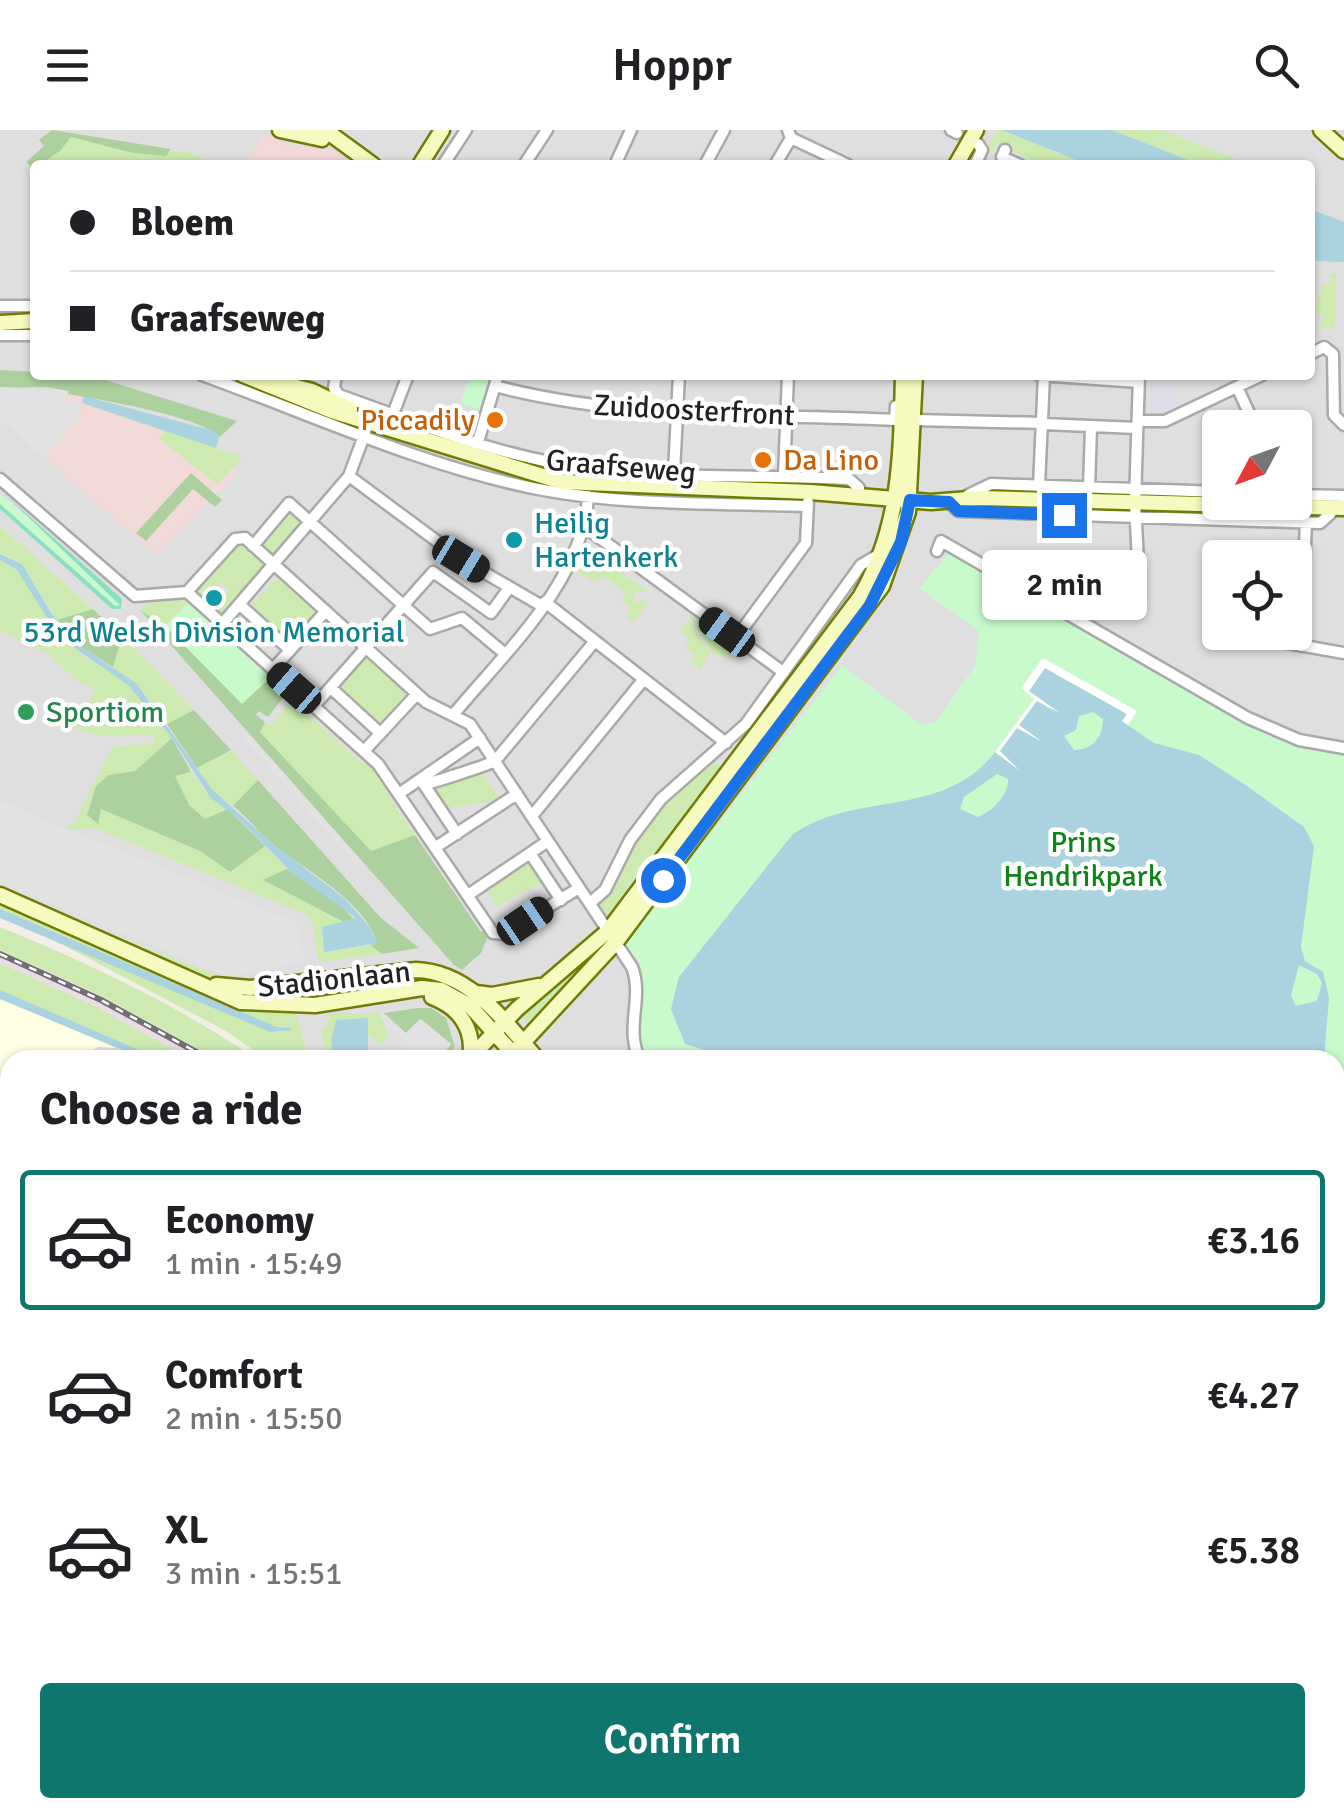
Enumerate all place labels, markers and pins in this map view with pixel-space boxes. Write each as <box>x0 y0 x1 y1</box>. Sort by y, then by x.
place label: Piccadily <box>360 402 475 439</box>
marker: Piccadily <box>484 409 506 431</box>
place label: Da Lino <box>783 442 879 479</box>
marker: Da Lino <box>752 449 774 471</box>
place label: Heilig Hartenkerk <box>534 505 678 576</box>
marker: Heilig Hartenkerk <box>503 529 525 551</box>
marker: 53rd Welsh Division Memorial <box>203 587 225 609</box>
place label: 53rd Welsh Division Memorial <box>24 614 404 651</box>
place label: Sportiom <box>46 694 164 731</box>
marker: Sportiom <box>15 701 37 723</box>

